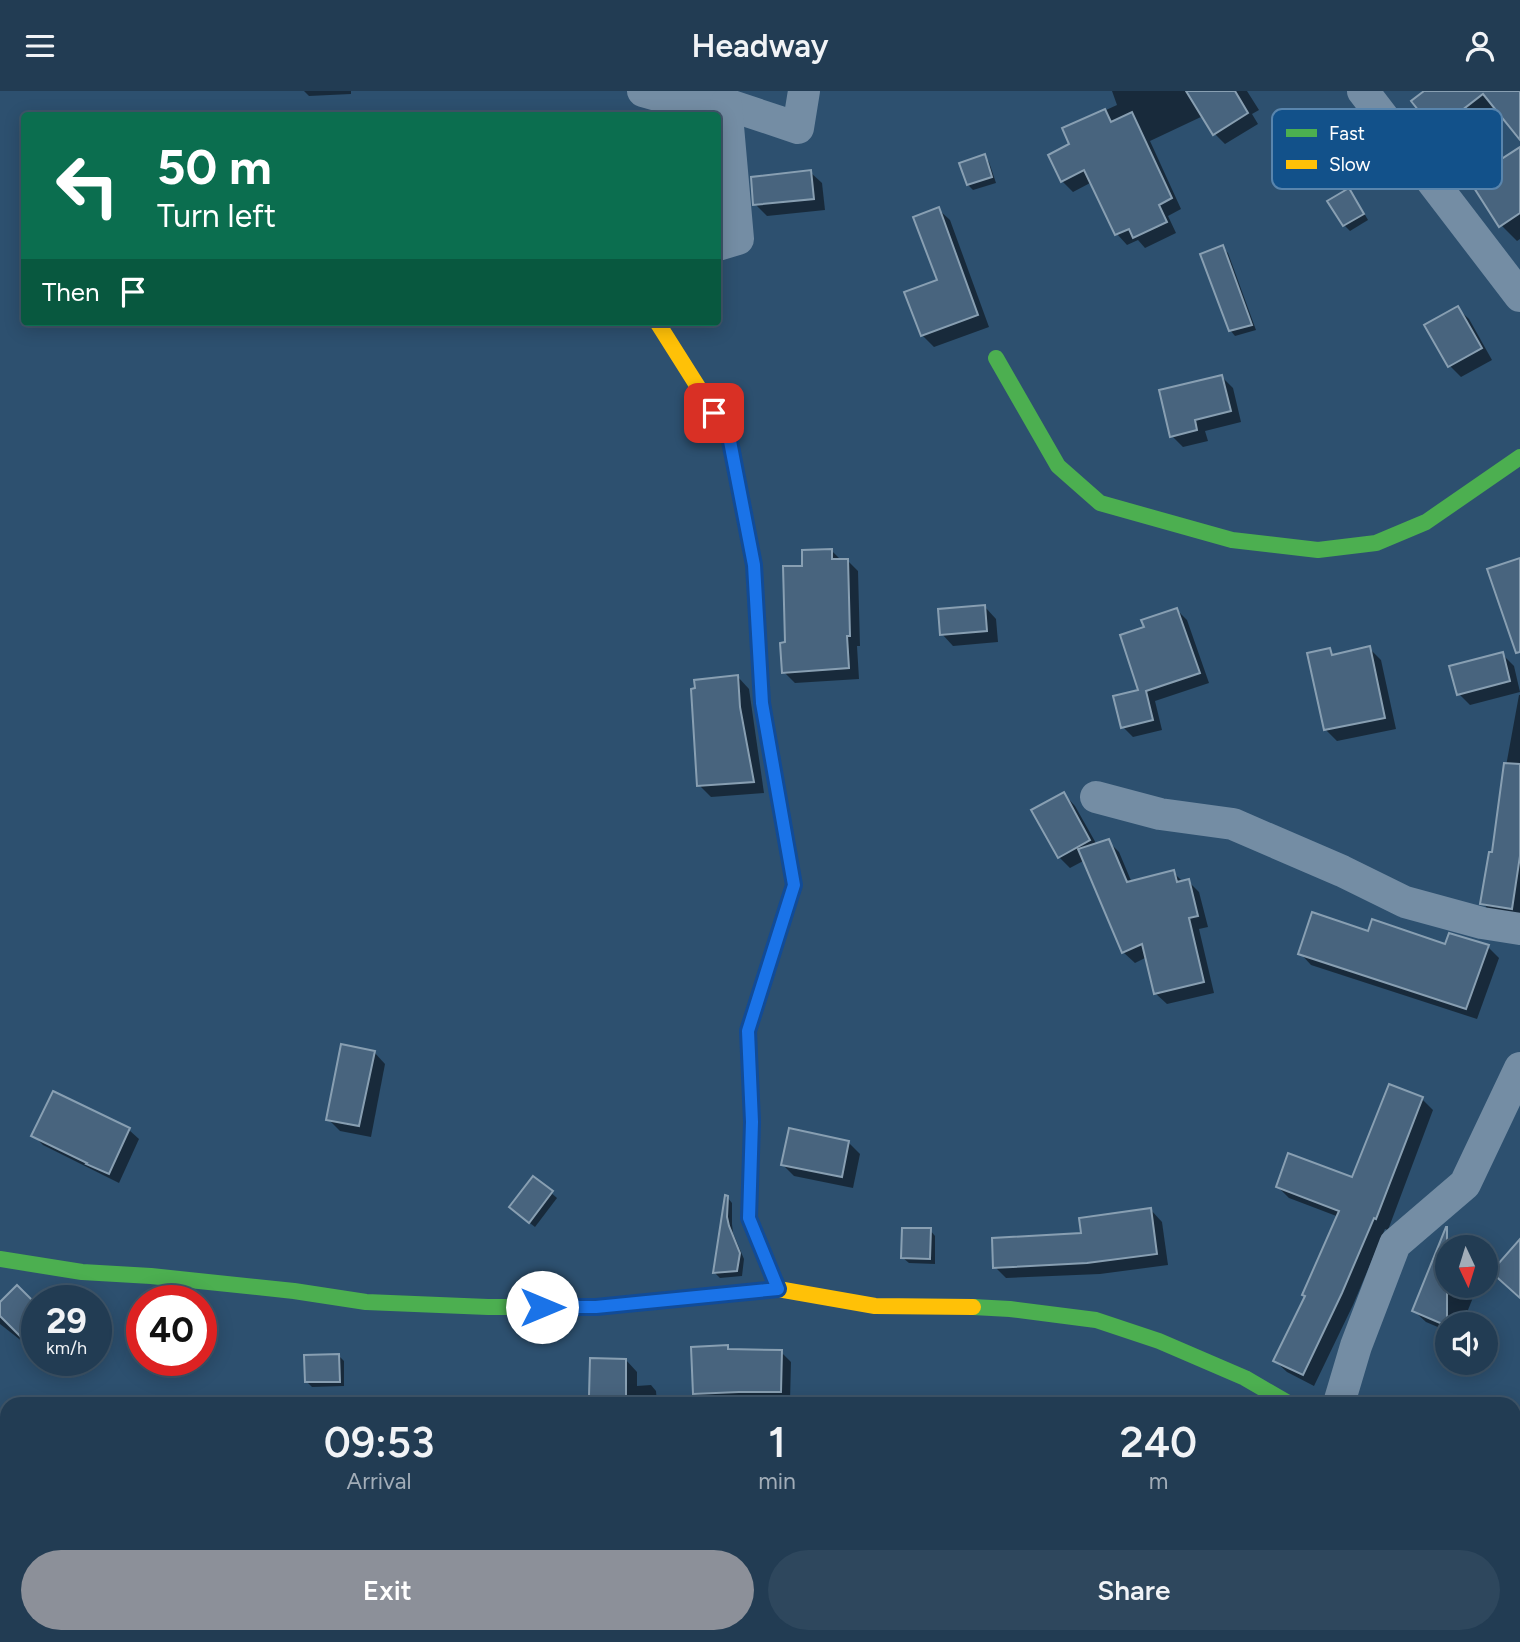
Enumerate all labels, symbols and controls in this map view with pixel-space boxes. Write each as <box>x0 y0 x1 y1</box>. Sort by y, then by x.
icon: menu <box>21 27 59 65</box>
text: Headway <box>691 27 829 65</box>
icon: person <box>1461 27 1499 65</box>
legend <box>1272 109 1502 189</box>
text: Fast <box>1329 122 1365 145</box>
text: 50 m <box>157 137 272 196</box>
icon: left <box>42 140 133 231</box>
text: Slow <box>1329 153 1371 176</box>
text: Turn left <box>157 197 276 235</box>
icon: arrive <box>114 273 152 311</box>
text: Then <box>42 276 100 308</box>
pin <box>684 383 744 443</box>
icon: arrive <box>695 394 733 432</box>
north arrow <box>1435 1235 1498 1299</box>
map controls <box>1435 1235 1498 1375</box>
position arrow <box>505 1270 579 1344</box>
speed limit sign: 40 <box>126 1285 217 1376</box>
text: 29 <box>46 1300 87 1342</box>
button: sound <box>1435 1312 1498 1375</box>
text: km/h <box>46 1337 87 1359</box>
text: 09:53 <box>324 1417 434 1468</box>
text: 1 <box>768 1417 786 1468</box>
text: 240 <box>1120 1417 1197 1468</box>
text: Arrival <box>347 1467 412 1495</box>
text: min <box>758 1467 796 1495</box>
text: m <box>1149 1467 1168 1495</box>
button: Exit <box>21 1550 754 1630</box>
button: Share <box>768 1550 1500 1630</box>

